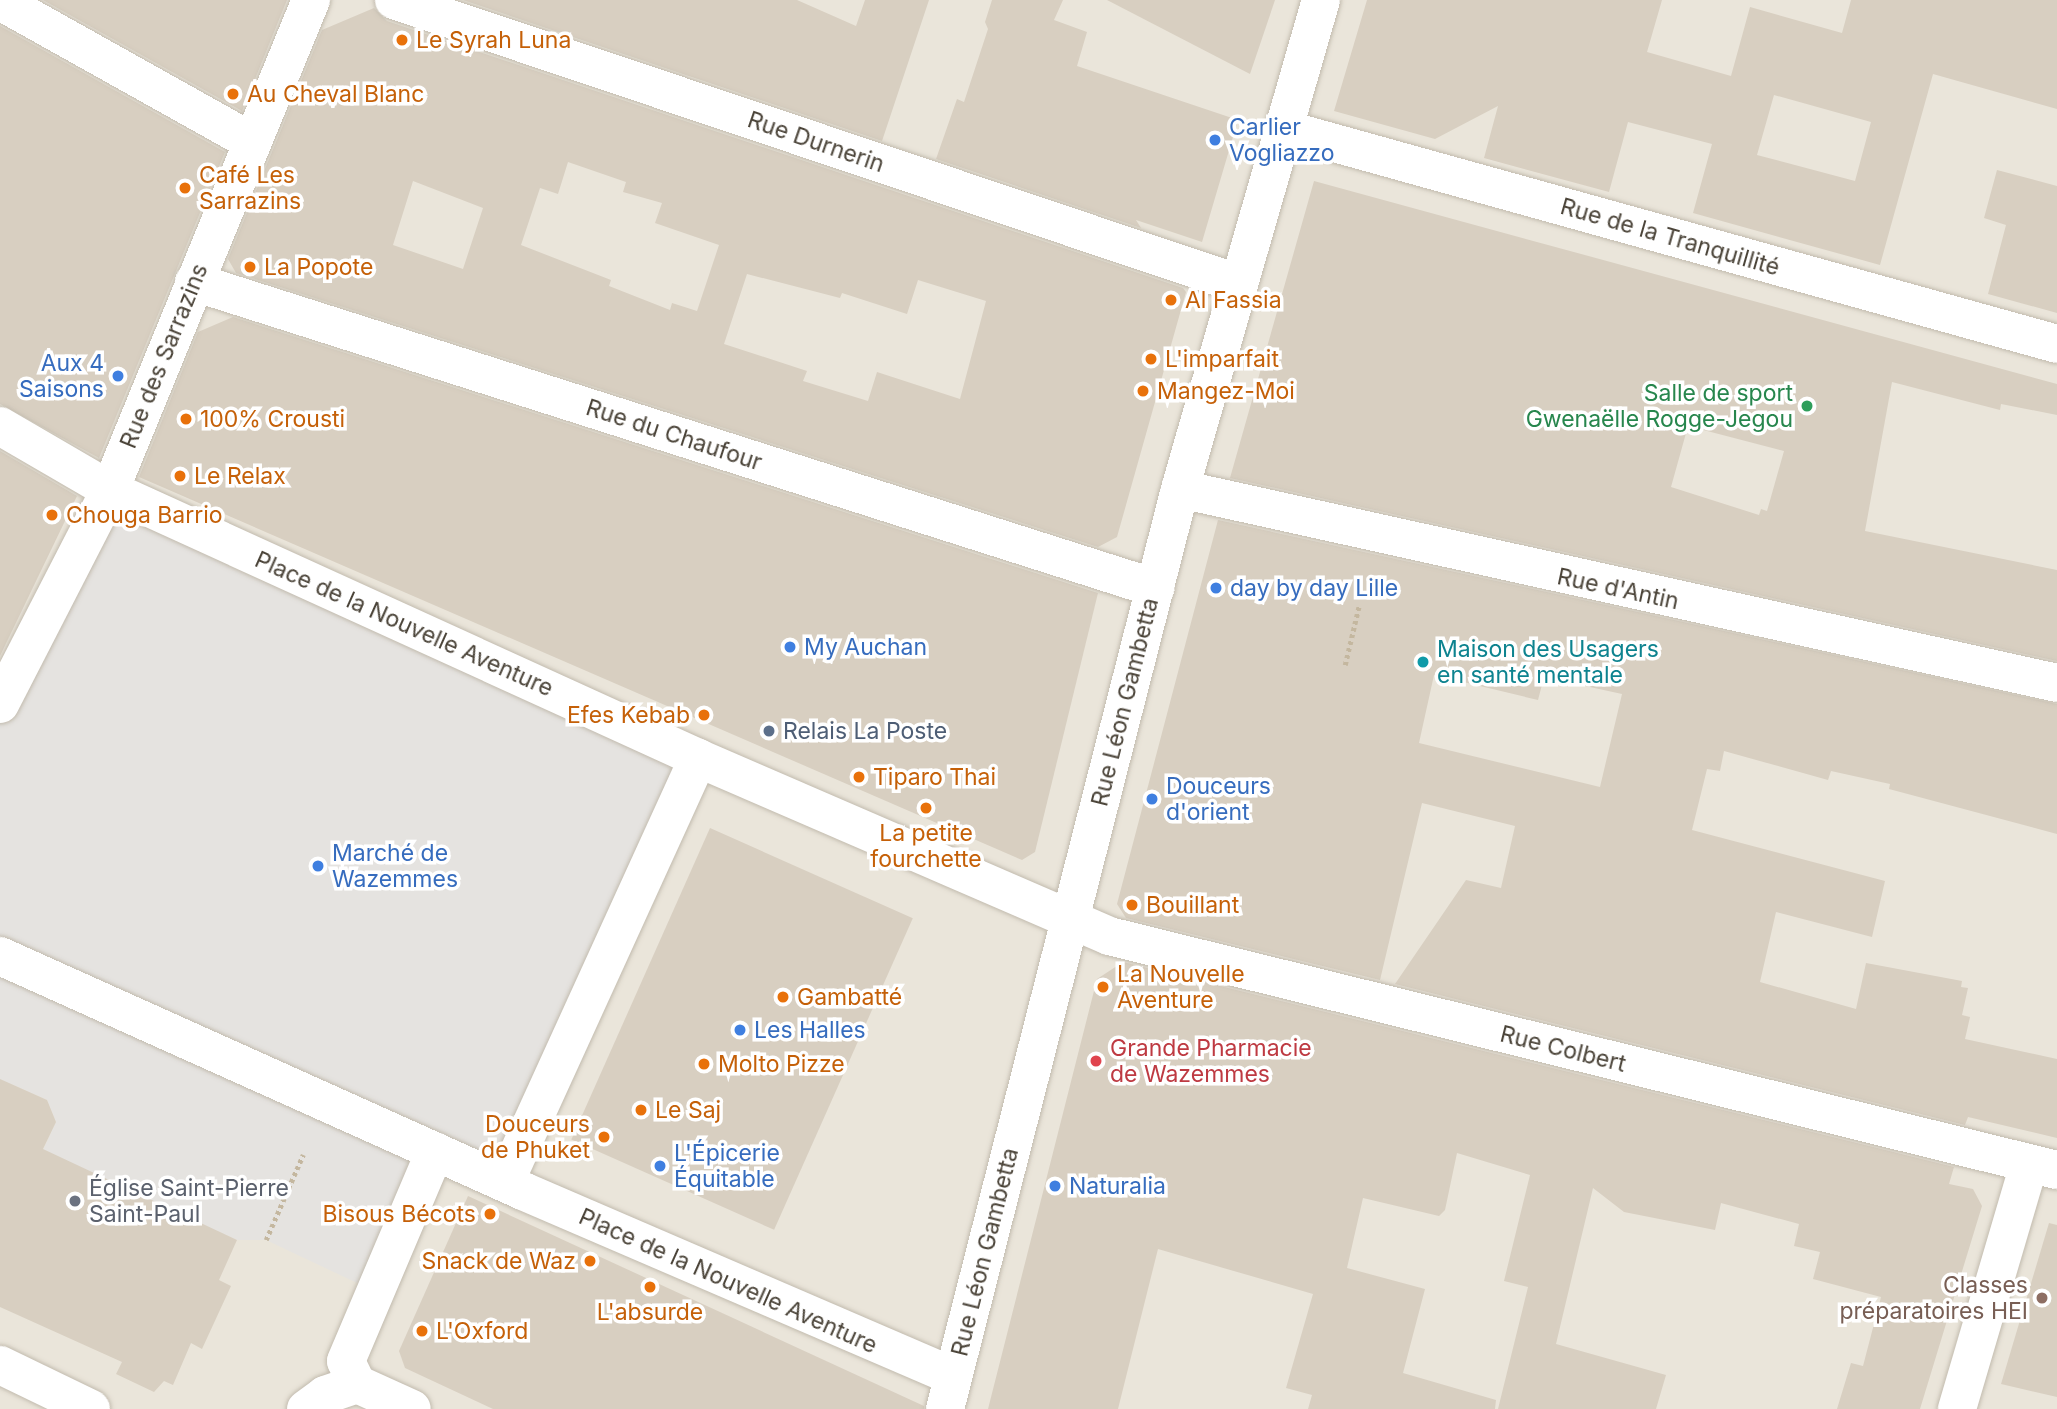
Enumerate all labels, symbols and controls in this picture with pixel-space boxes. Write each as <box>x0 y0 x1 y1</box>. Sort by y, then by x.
place label: Le Syrah Luna <box>416 26 571 54</box>
marker: Le Syrah Luna <box>394 32 410 48</box>
place label: Au Cheval Blanc <box>247 80 424 108</box>
marker: Au Cheval Blanc <box>225 86 241 102</box>
street label: Rue Durnerin <box>744 106 888 178</box>
place label: Carlier Vogliazzo <box>1229 113 1335 167</box>
marker: Carlier Vogliazzo <box>1207 132 1223 148</box>
place label: Café Les Sarrazins <box>199 161 301 215</box>
marker: Café Les Sarrazins <box>177 180 193 196</box>
street label: Rue de la Tranquillité <box>1557 193 1783 281</box>
place label: La Popote <box>264 253 373 281</box>
marker: La Popote <box>242 259 258 275</box>
street label: Rue des Sarrazins <box>114 260 214 452</box>
place label: Al Fassia <box>1185 286 1282 314</box>
marker: Al Fassia <box>1163 292 1179 308</box>
place label: L'imparfait <box>1165 345 1279 373</box>
place label: Aux 4 Saisons <box>19 349 104 403</box>
marker: L'imparfait <box>1143 351 1159 367</box>
marker: Aux 4 Saisons <box>110 368 126 384</box>
place label: Mangez-Moi <box>1157 377 1295 405</box>
place label: Salle de sport Gwenaëlle Rogge-Jegou <box>1526 379 1793 433</box>
marker: Mangez-Moi <box>1135 383 1151 399</box>
street label: Rue du Chaufour <box>583 394 765 476</box>
marker: Salle de sport Gwenaëlle Rogge-Jegou <box>1799 398 1815 414</box>
place label: 100% Crousti <box>200 405 345 433</box>
marker: 100% Crousti <box>178 411 194 427</box>
place label: Le Relax <box>194 462 286 490</box>
marker: Le Relax <box>172 468 188 484</box>
place label: Chouga Barrio <box>66 501 223 529</box>
marker: Chouga Barrio <box>44 507 60 523</box>
street label: Place de la Nouvelle Aventure <box>251 546 557 702</box>
street label: Rue d'Antin <box>1555 563 1681 615</box>
place label: day by day Lille <box>1230 574 1398 602</box>
marker: day by day Lille <box>1208 580 1224 596</box>
street label: Rue Léon Gambetta <box>1086 595 1164 809</box>
place label: My Auchan <box>804 633 927 661</box>
place label: Maison des Usagers en santé mentale <box>1437 635 1659 689</box>
marker: My Auchan <box>782 639 798 655</box>
marker: Maison des Usagers en santé mentale <box>1415 654 1431 670</box>
place label: Efes Kebab <box>567 701 690 729</box>
marker: Efes Kebab <box>696 707 712 723</box>
place label: Relais La Poste <box>783 717 947 745</box>
marker: Relais La Poste <box>761 723 777 739</box>
place label: Tiparo Thai <box>873 763 996 791</box>
marker: Tiparo Thai <box>851 769 867 785</box>
place label: Douceurs d'orient <box>1166 772 1271 826</box>
marker: Douceurs d'orient <box>1144 791 1160 807</box>
marker: La petite fourchette <box>918 800 934 816</box>
place label: La petite fourchette <box>870 819 982 873</box>
place label: Marché de Wazemmes <box>332 839 458 893</box>
marker: Marché de Wazemmes <box>310 858 326 874</box>
place label: Bouillant <box>1146 891 1239 919</box>
marker: Bouillant <box>1124 897 1140 913</box>
place label: La Nouvelle Aventure <box>1117 960 1245 1014</box>
marker: La Nouvelle Aventure <box>1095 979 1111 995</box>
place label: Gambatté <box>797 983 902 1011</box>
marker: Gambatté <box>775 989 791 1005</box>
place label: Les Halles <box>754 1016 866 1044</box>
street label: Rue Colbert <box>1497 1020 1629 1078</box>
marker: Les Halles <box>732 1022 748 1038</box>
place label: Grande Pharmacie de Wazemmes <box>1110 1034 1312 1088</box>
place label: Molto Pizze <box>718 1050 845 1078</box>
marker: Grande Pharmacie de Wazemmes <box>1088 1053 1104 1069</box>
marker: Molto Pizze <box>696 1056 712 1072</box>
place label: Le Saj <box>655 1096 721 1124</box>
marker: Le Saj <box>633 1102 649 1118</box>
place label: Douceurs de Phuket <box>481 1110 590 1164</box>
marker: Douceurs de Phuket <box>596 1129 612 1145</box>
place label: L'Épicerie Équitable <box>674 1139 780 1193</box>
street label: Rue Léon Gambetta <box>946 1145 1024 1359</box>
marker: L'Épicerie Équitable <box>652 1158 668 1174</box>
place label: Naturalia <box>1069 1172 1166 1200</box>
place label: Église Saint-Pierre Saint-Paul <box>89 1174 289 1228</box>
marker: Naturalia <box>1047 1178 1063 1194</box>
marker: Église Saint-Pierre Saint-Paul <box>67 1193 83 1209</box>
place label: Bisous Bécots <box>322 1200 476 1228</box>
street label: Place de la Nouvelle Aventure <box>575 1203 881 1359</box>
marker: Bisous Bécots <box>482 1206 498 1222</box>
place label: Snack de Waz <box>421 1247 576 1275</box>
marker: Snack de Waz <box>582 1253 598 1269</box>
place label: Classes préparatoires HEI <box>1839 1271 2028 1325</box>
marker: L'absurde <box>642 1279 658 1295</box>
marker: Classes préparatoires HEI <box>2034 1290 2050 1306</box>
place label: L'absurde <box>597 1298 703 1326</box>
place label: L'Oxford <box>436 1317 528 1345</box>
marker: L'Oxford <box>414 1323 430 1339</box>

